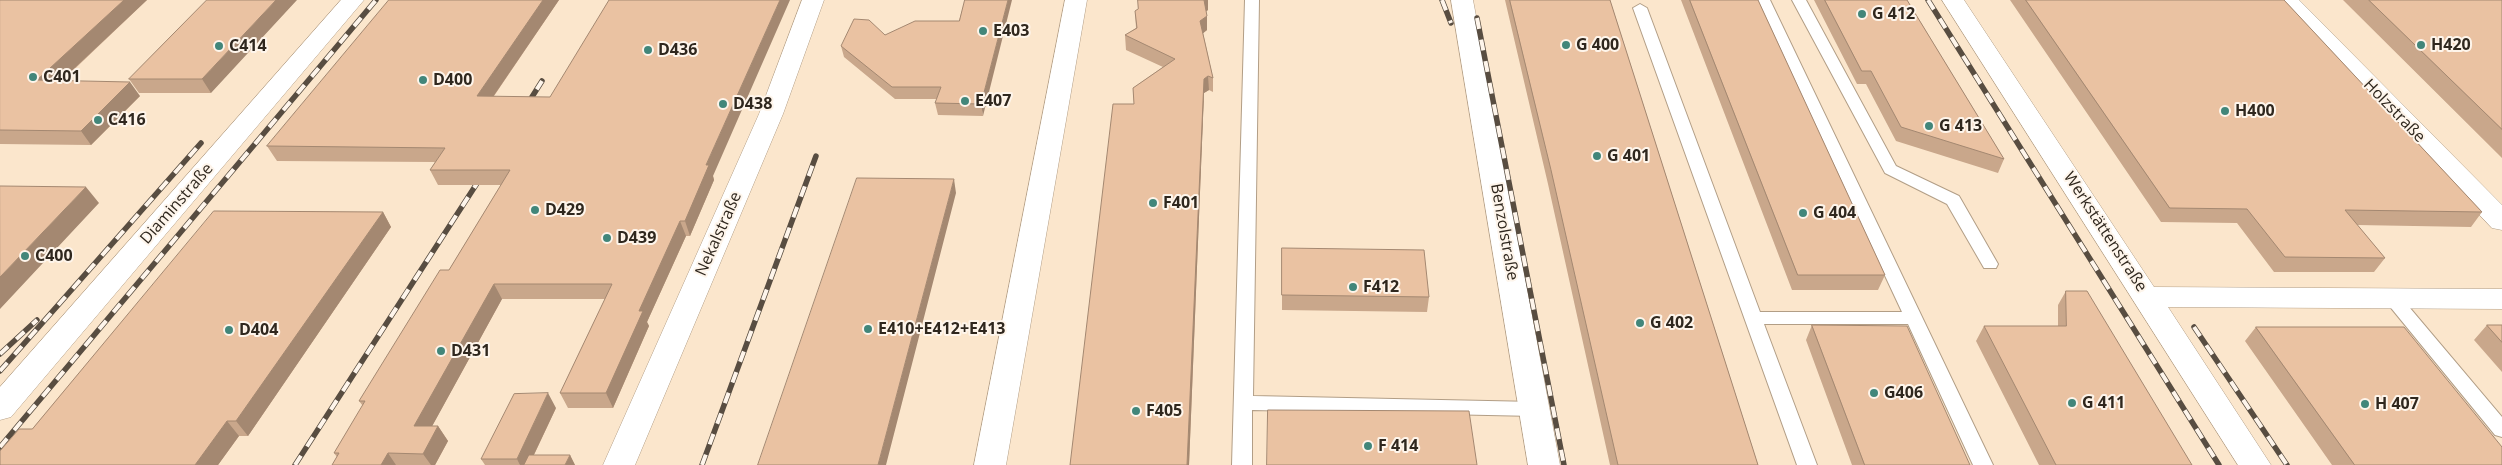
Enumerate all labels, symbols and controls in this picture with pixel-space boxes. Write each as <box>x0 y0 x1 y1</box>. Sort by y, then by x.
place label: G 412 <box>1872 4 1915 24</box>
marker: G 412 <box>1856 8 1868 20</box>
place label: E403 <box>993 21 1029 41</box>
marker: E403 <box>977 25 989 37</box>
place label: G 400 <box>1576 35 1619 55</box>
place label: H420 <box>2431 35 2471 55</box>
place label: C414 <box>229 36 267 56</box>
marker: G 400 <box>1560 39 1572 51</box>
marker: H420 <box>2415 39 2427 51</box>
marker: C414 <box>213 40 225 52</box>
place label: D436 <box>658 40 697 60</box>
marker: D436 <box>642 44 654 56</box>
place label: C401 <box>43 67 81 87</box>
place label: D400 <box>433 70 472 90</box>
marker: C401 <box>27 71 39 83</box>
marker: D400 <box>417 74 429 86</box>
street label: Holzstraße <box>2359 75 2429 147</box>
place label: E407 <box>975 91 1011 111</box>
place label: D438 <box>733 94 772 114</box>
marker: E407 <box>959 95 971 107</box>
marker: D438 <box>717 98 729 110</box>
place label: H400 <box>2235 101 2275 121</box>
marker: H400 <box>2219 105 2231 117</box>
place label: C416 <box>108 110 146 130</box>
marker: C416 <box>92 114 104 126</box>
place label: G 413 <box>1939 116 1982 136</box>
marker: G 413 <box>1923 120 1935 132</box>
place label: G 401 <box>1607 146 1650 166</box>
marker: G 401 <box>1591 150 1603 162</box>
street label: Diaminstraße <box>137 160 217 248</box>
street label: Werkstättenstraße <box>2059 169 2151 295</box>
street label: Benzolstraße <box>1486 182 1522 282</box>
street label: Nekalstraße <box>692 189 746 279</box>
place label: F401 <box>1163 193 1199 213</box>
marker: F401 <box>1147 197 1159 209</box>
place label: D429 <box>545 200 584 220</box>
place label: G 404 <box>1813 203 1856 223</box>
marker: D429 <box>529 204 541 216</box>
marker: G 404 <box>1797 207 1809 219</box>
place label: D439 <box>617 228 656 248</box>
marker: D439 <box>601 232 613 244</box>
place label: C400 <box>35 246 73 266</box>
marker: C400 <box>19 250 31 262</box>
place label: F412 <box>1363 277 1399 297</box>
marker: F412 <box>1347 281 1359 293</box>
place label: G 402 <box>1650 313 1693 333</box>
marker: G 402 <box>1634 317 1646 329</box>
place label: E410+E412+E413 <box>878 319 1006 339</box>
place label: D404 <box>239 320 278 340</box>
marker: E410+E412+E413 <box>862 323 874 335</box>
marker: D404 <box>223 324 235 336</box>
place label: D431 <box>451 341 490 361</box>
marker: D431 <box>435 345 447 357</box>
place label: G406 <box>1884 383 1923 403</box>
marker: G406 <box>1868 387 1880 399</box>
place label: G 411 <box>2082 393 2125 413</box>
place label: H 407 <box>2375 394 2419 414</box>
marker: G 411 <box>2066 397 2078 409</box>
marker: H 407 <box>2359 398 2371 410</box>
place label: F405 <box>1146 401 1182 421</box>
marker: F405 <box>1130 405 1142 417</box>
place label: F 414 <box>1378 436 1418 456</box>
marker: F 414 <box>1362 440 1374 452</box>

